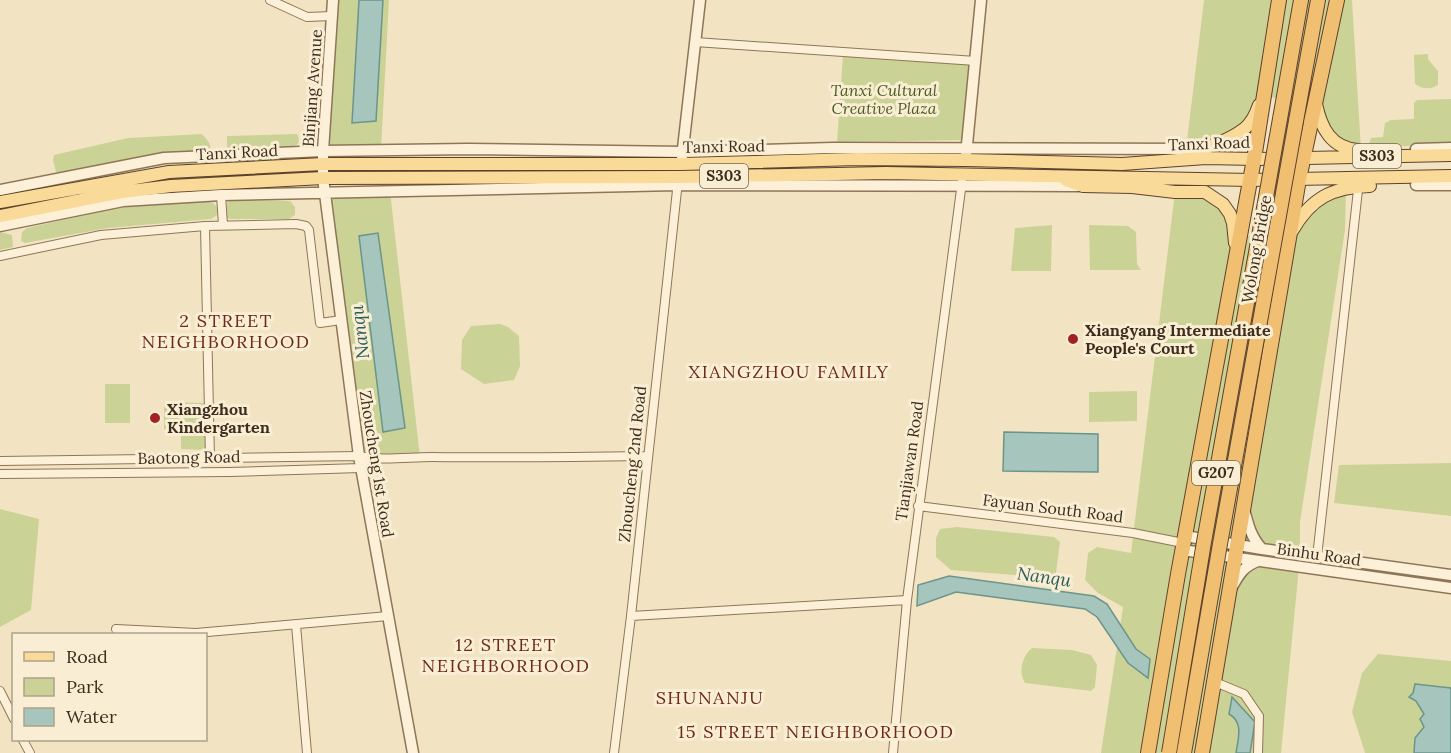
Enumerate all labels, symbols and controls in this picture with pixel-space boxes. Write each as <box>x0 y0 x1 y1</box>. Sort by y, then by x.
street label: Binjiang Avenue <box>298 28 326 148</box>
park label: Tanxi Cultural Creative Plaza <box>831 80 938 118</box>
street label: Tanxi Road <box>1168 132 1251 154</box>
street label: Tanxi Road <box>683 135 766 157</box>
street label: Tanxi Road <box>195 140 279 164</box>
road number: S303 <box>1353 144 1401 168</box>
road number: S303 <box>700 164 748 188</box>
street label: Wolong Bridge <box>1237 193 1275 305</box>
water label: Nanqu <box>345 303 374 360</box>
district label: 2 STREET NEIGHBORHOOD <box>142 309 310 353</box>
place label: Xiangyang Intermediate People's Court <box>1085 320 1271 358</box>
marker: Xiangyang Intermediate People's Court <box>1066 332 1080 346</box>
district label: XIANGZHOU FAMILY <box>688 360 890 383</box>
street label: Zhoucheng 2nd Road <box>614 384 650 543</box>
street label: Zhoucheng 1st Road <box>356 389 399 539</box>
place label: Xiangzhou Kindergarten <box>167 399 270 437</box>
street label: Tianjiawan Road <box>891 399 927 522</box>
marker: Xiangzhou Kindergarten <box>148 411 162 425</box>
street label: Baotong Road <box>137 446 241 468</box>
road number: G207 <box>1192 461 1240 485</box>
street label: Fayuan South Road <box>982 489 1125 527</box>
street label: Binhu Road <box>1276 538 1363 570</box>
water label: Nanqu <box>1016 561 1073 592</box>
legend <box>12 633 207 741</box>
district label: 12 STREET NEIGHBORHOOD <box>422 633 590 677</box>
text: Road <box>66 645 108 668</box>
text: Park <box>66 675 104 698</box>
district label: SHUNANJU <box>656 686 764 709</box>
text: Water <box>66 705 117 728</box>
district label: 15 STREET NEIGHBORHOOD <box>678 720 954 743</box>

